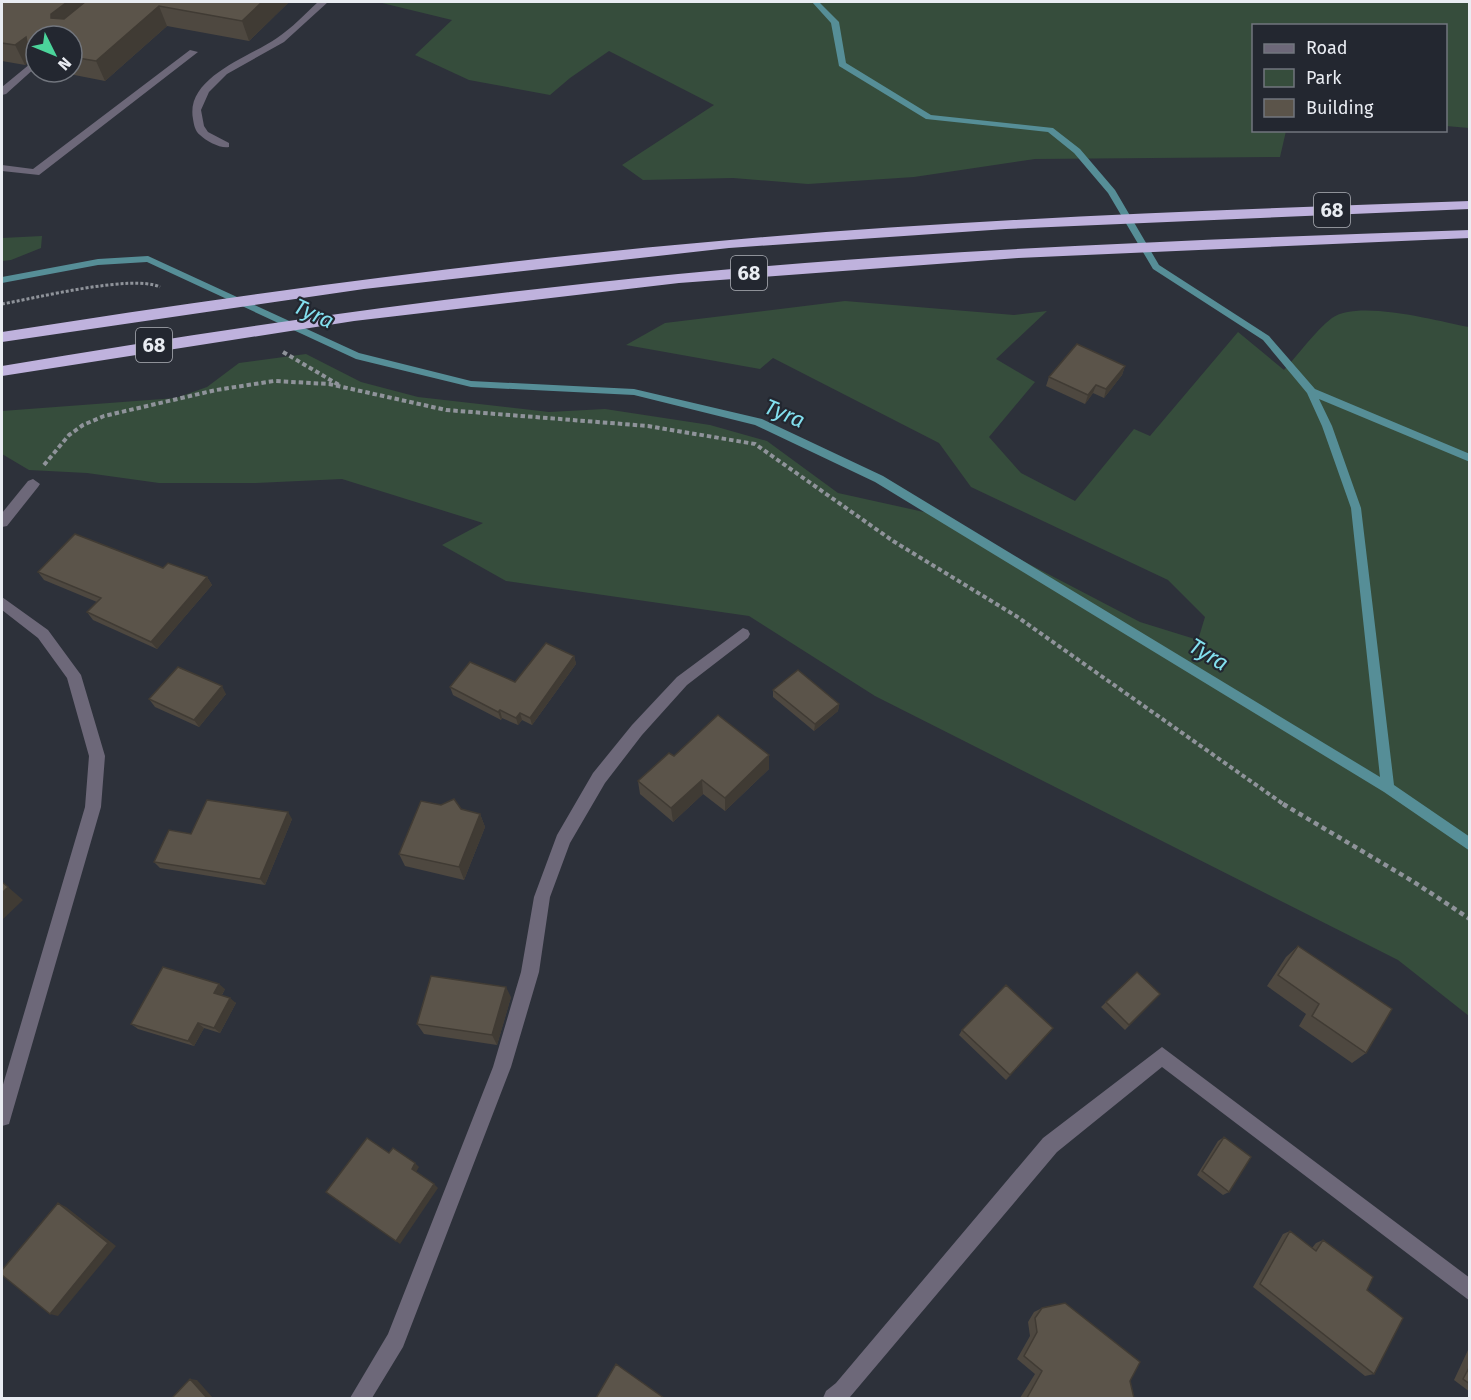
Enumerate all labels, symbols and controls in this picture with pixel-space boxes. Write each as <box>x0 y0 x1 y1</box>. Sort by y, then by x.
north arrow <box>24 24 84 84</box>
legend <box>1252 24 1447 132</box>
text: Road <box>1306 37 1348 59</box>
text: N <box>54 54 75 74</box>
text: Park <box>1306 67 1342 89</box>
text: Building <box>1306 97 1374 119</box>
road number: 68 <box>1314 193 1350 227</box>
road number: 68 <box>731 256 767 290</box>
water label: Tyra <box>289 292 338 334</box>
road number: 68 <box>136 328 172 362</box>
water label: Tyra <box>761 393 809 434</box>
water label: Tyra <box>1184 632 1233 677</box>

